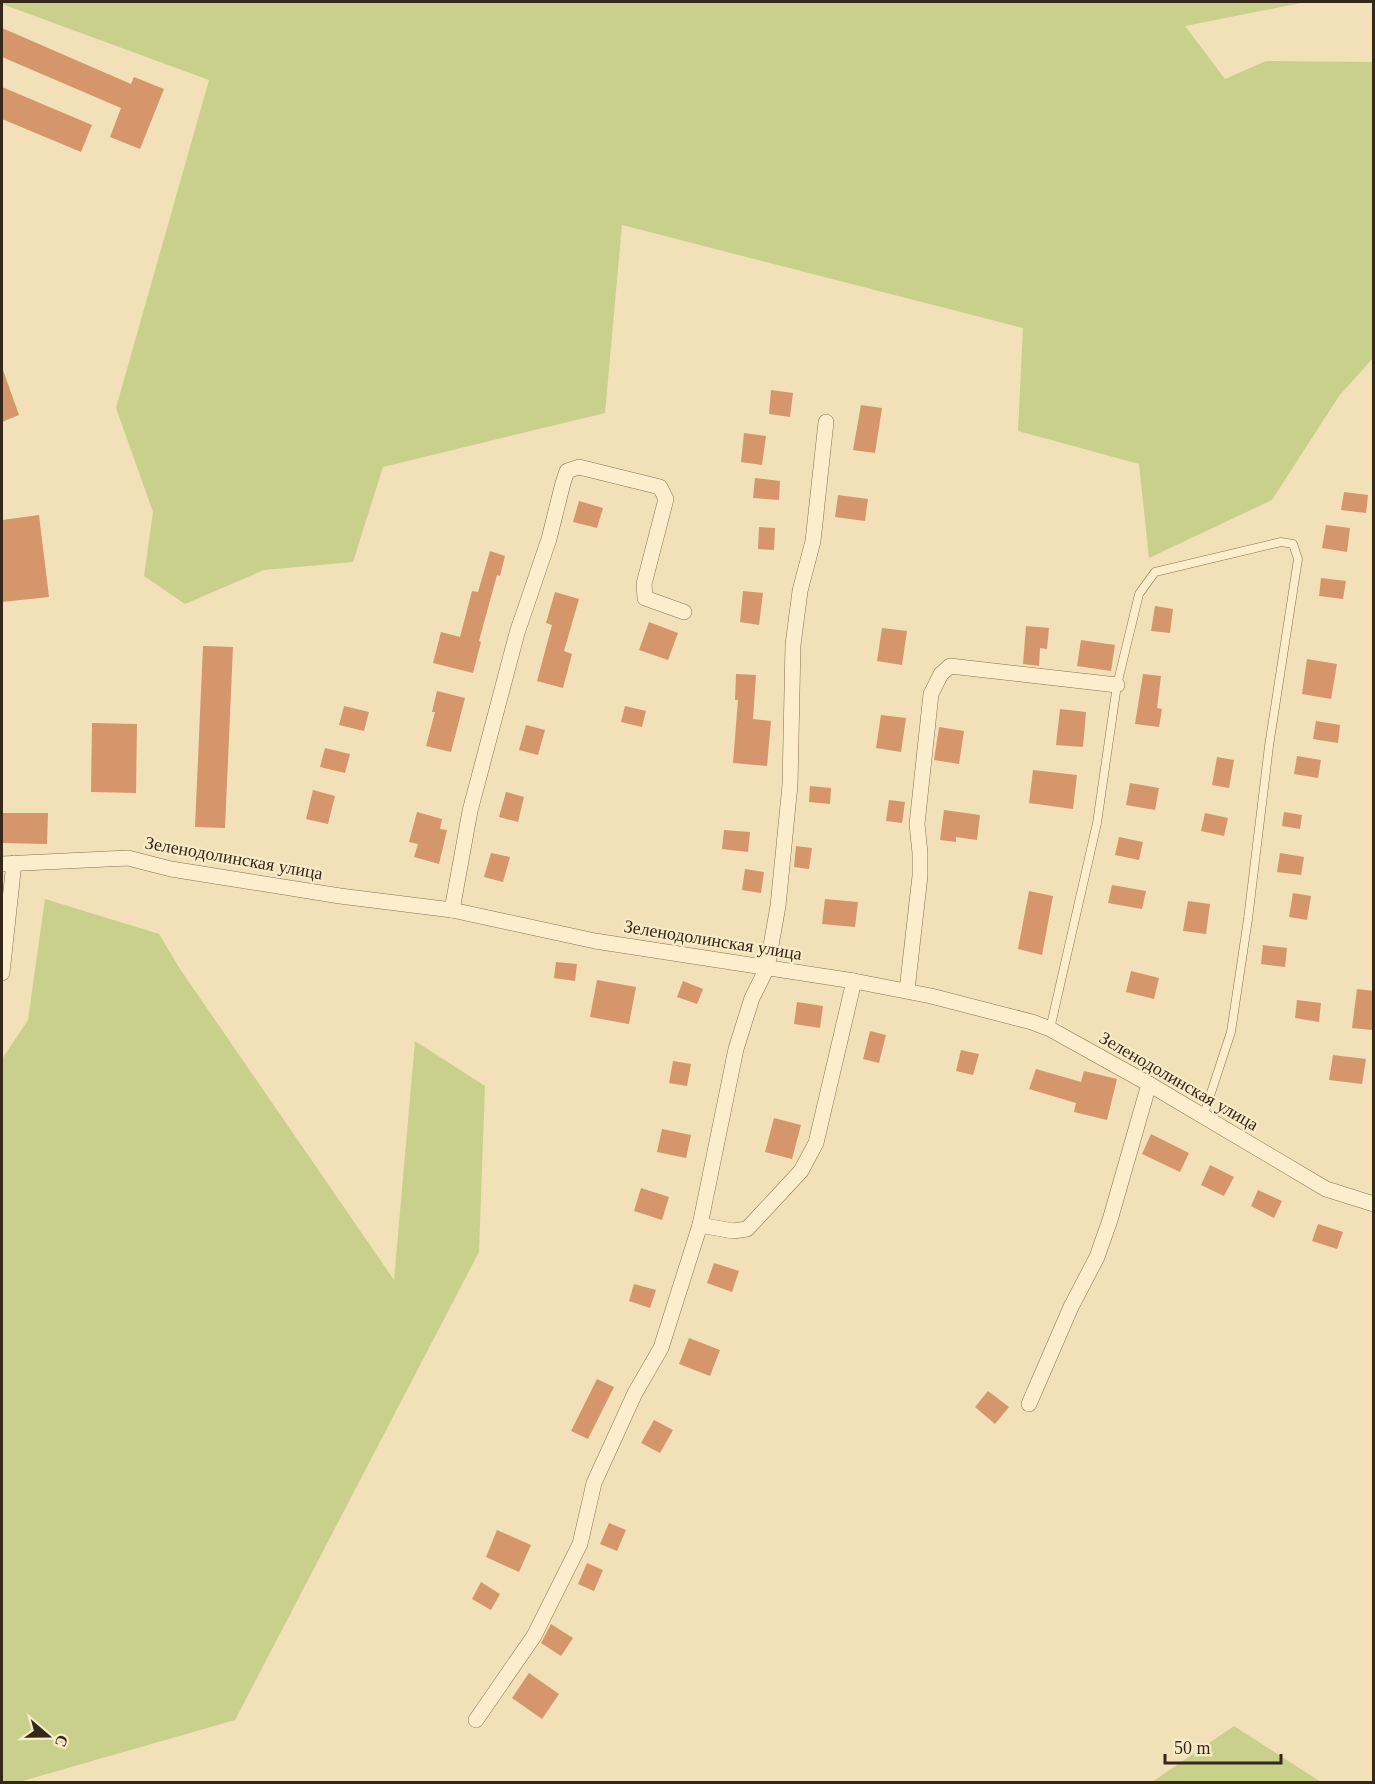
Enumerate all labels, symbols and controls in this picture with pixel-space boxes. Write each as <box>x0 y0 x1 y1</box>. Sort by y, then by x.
street label: Зеленодолинская улица <box>144 833 324 883</box>
street label: Зеленодолинская улица <box>623 916 803 964</box>
street label: Зеленодолинская улица <box>1096 1027 1262 1135</box>
north arrow <box>18 1706 78 1766</box>
scale bar <box>1165 1727 1280 1765</box>
text: С <box>52 1733 72 1749</box>
text: 50 m <box>1174 1738 1211 1758</box>

